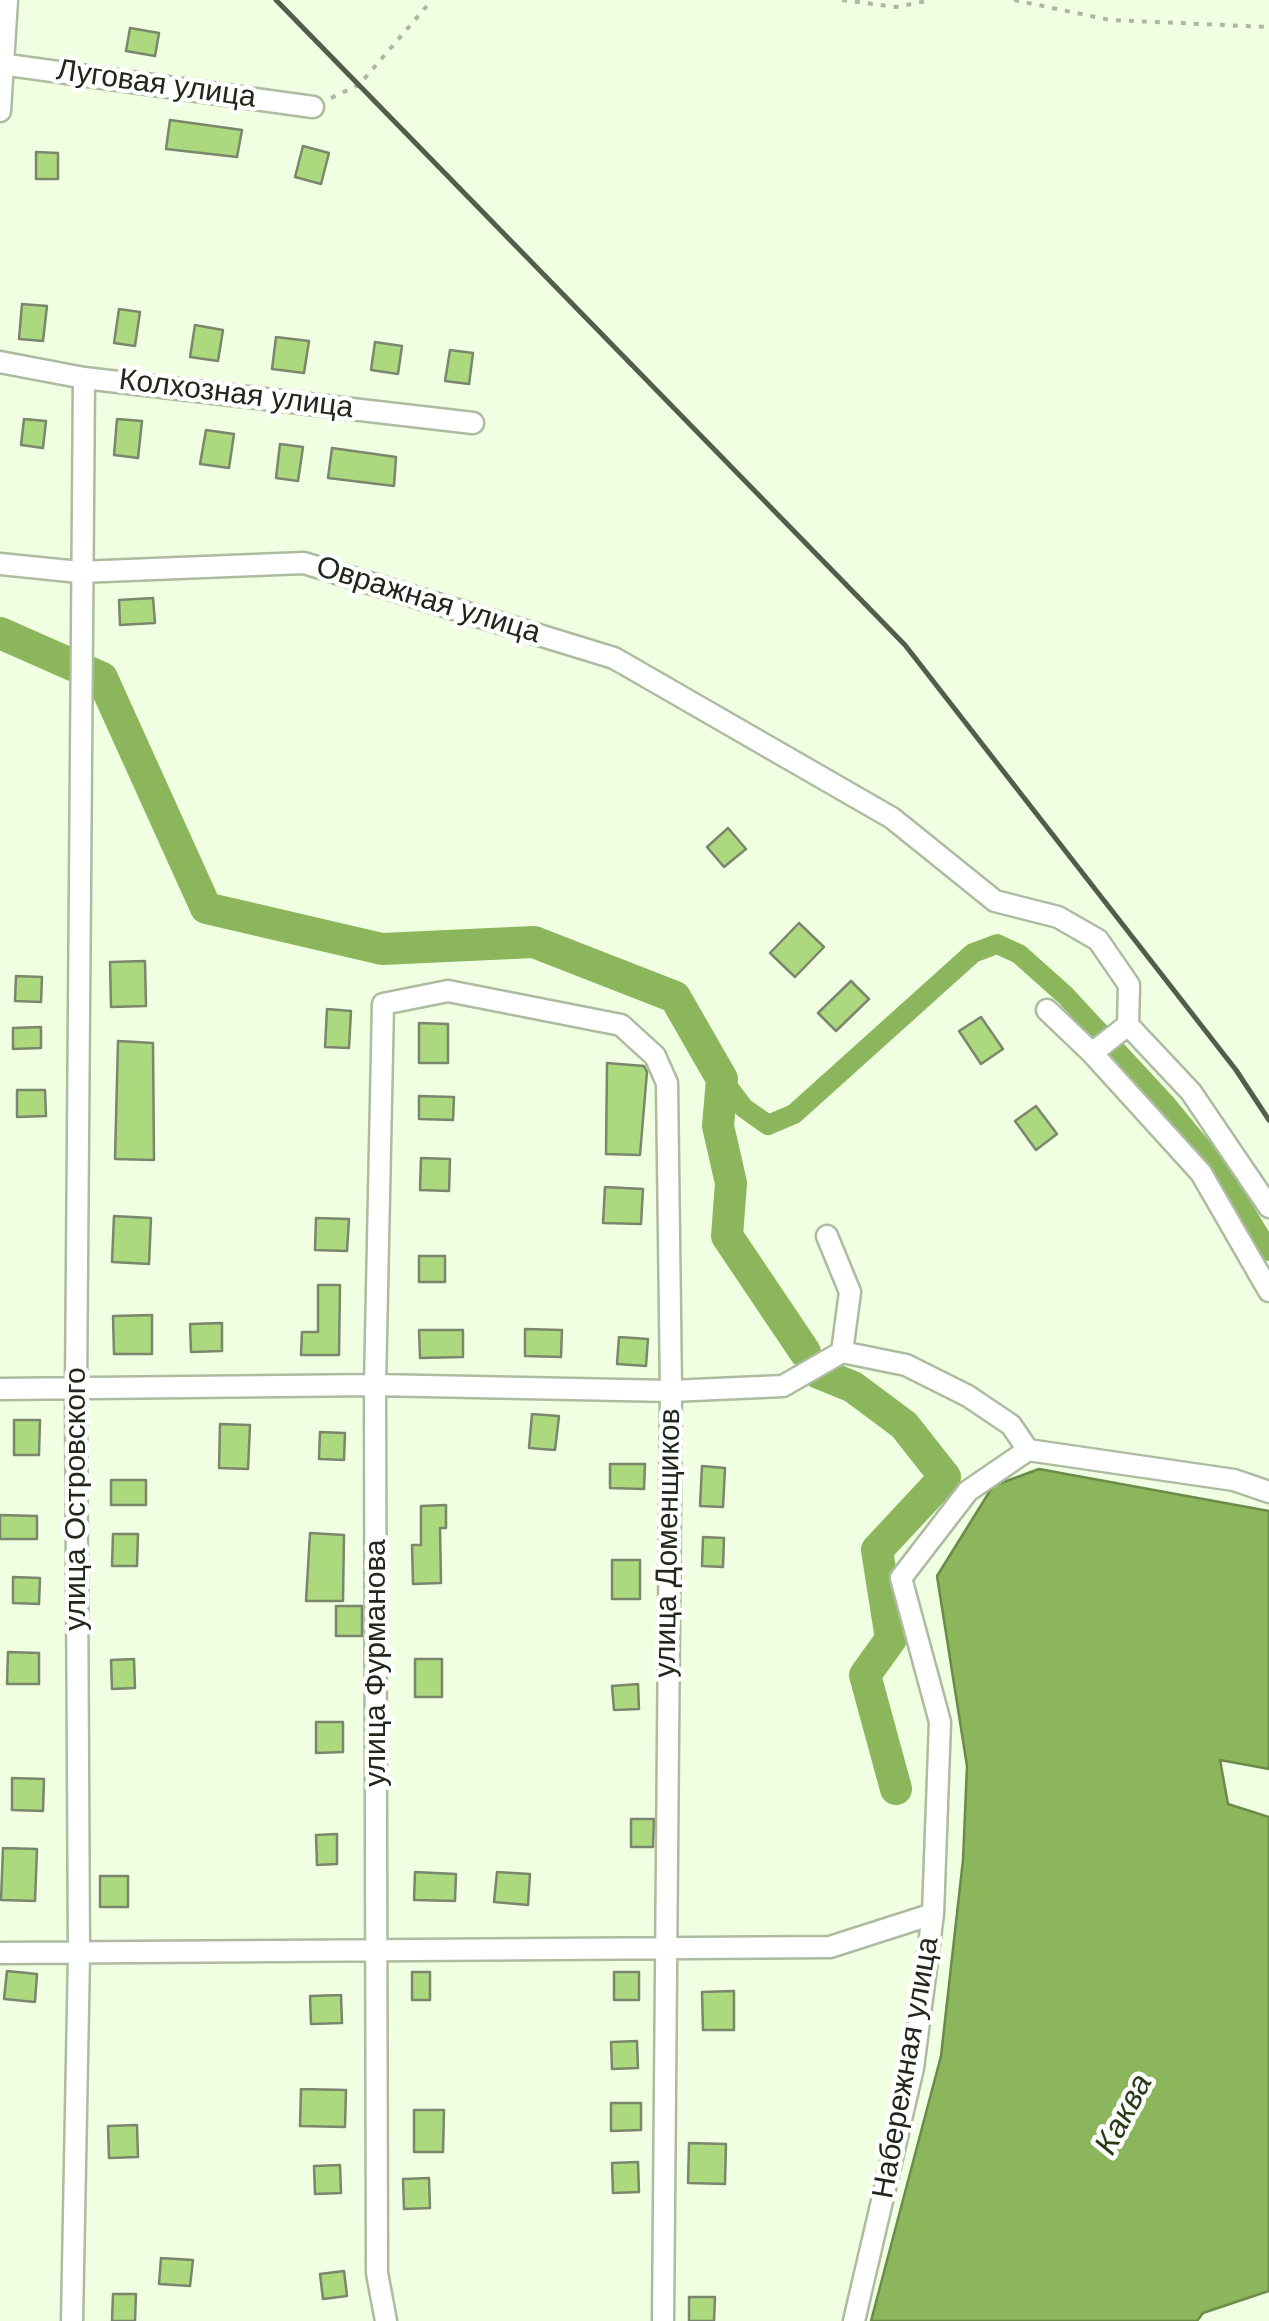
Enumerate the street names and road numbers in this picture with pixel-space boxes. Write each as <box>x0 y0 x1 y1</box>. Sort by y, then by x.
street label: Луговая улица <box>54 53 258 117</box>
street label: Колхозная улица <box>117 363 355 427</box>
street label: Овражная улица <box>311 550 545 652</box>
street label: улица Островского <box>59 1367 95 1631</box>
street label: улица Доменщиков <box>649 1408 689 1678</box>
street label: улица Фурманова <box>359 1539 395 1787</box>
street label: Набережная улица <box>866 1934 948 2202</box>

